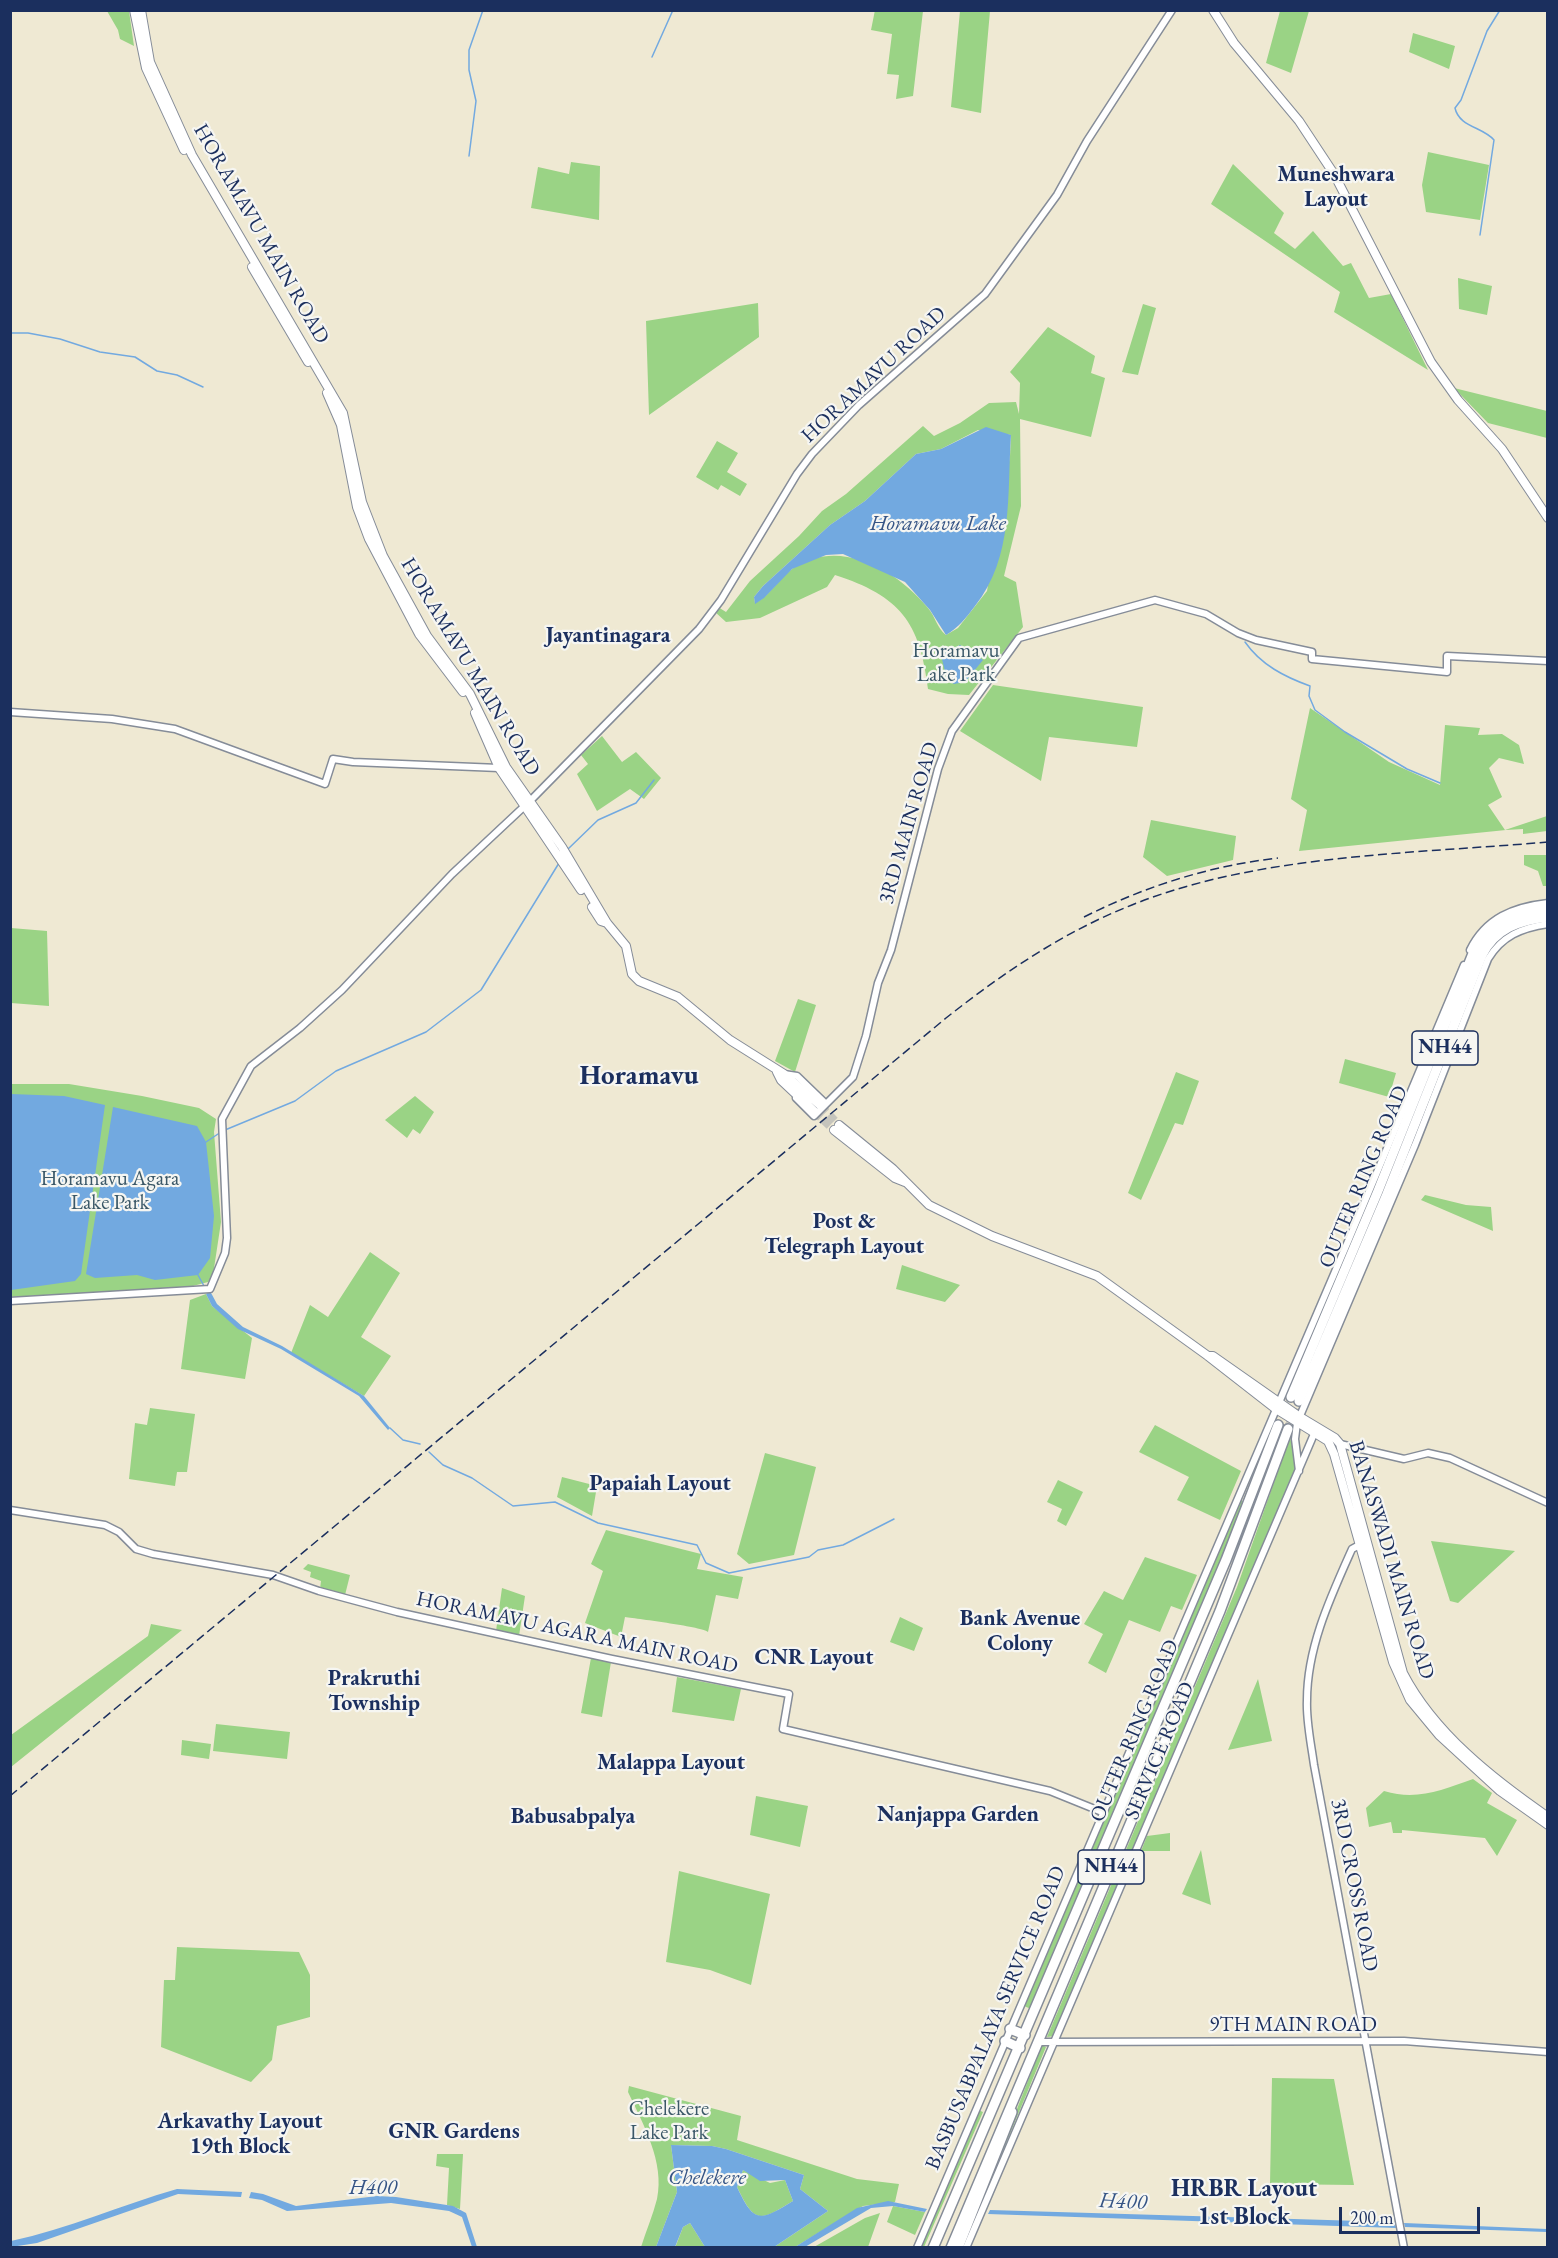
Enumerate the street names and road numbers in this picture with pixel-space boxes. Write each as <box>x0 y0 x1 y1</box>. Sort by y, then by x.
street label: HORAMAVU MAIN ROAD <box>188 120 334 348</box>
street label: HORAMAVU ROAD <box>797 302 951 448</box>
street label: HORAMAVU MAIN ROAD <box>395 553 545 781</box>
street label: 3RD MAIN ROAD <box>874 739 944 907</box>
road number: NH44 <box>1412 1031 1478 1065</box>
street label: OUTER RING ROAD <box>1314 1082 1414 1272</box>
street label: BANASWADI MAIN ROAD <box>1343 1438 1439 1682</box>
street label: HORAMAVU AGARA MAIN ROAD <box>414 1587 740 1679</box>
street label: OUTER RING ROAD <box>1085 1636 1185 1826</box>
street label: SERVICE ROAD <box>1120 1678 1200 1824</box>
street label: 3RD CROSS ROAD <box>1325 1796 1383 1974</box>
road number: NH44 <box>1078 1850 1144 1884</box>
street label: BASBUSABPALAYA SERVICE ROAD <box>920 1862 1072 2174</box>
street label: 9TH MAIN ROAD <box>1209 2012 1377 2038</box>

